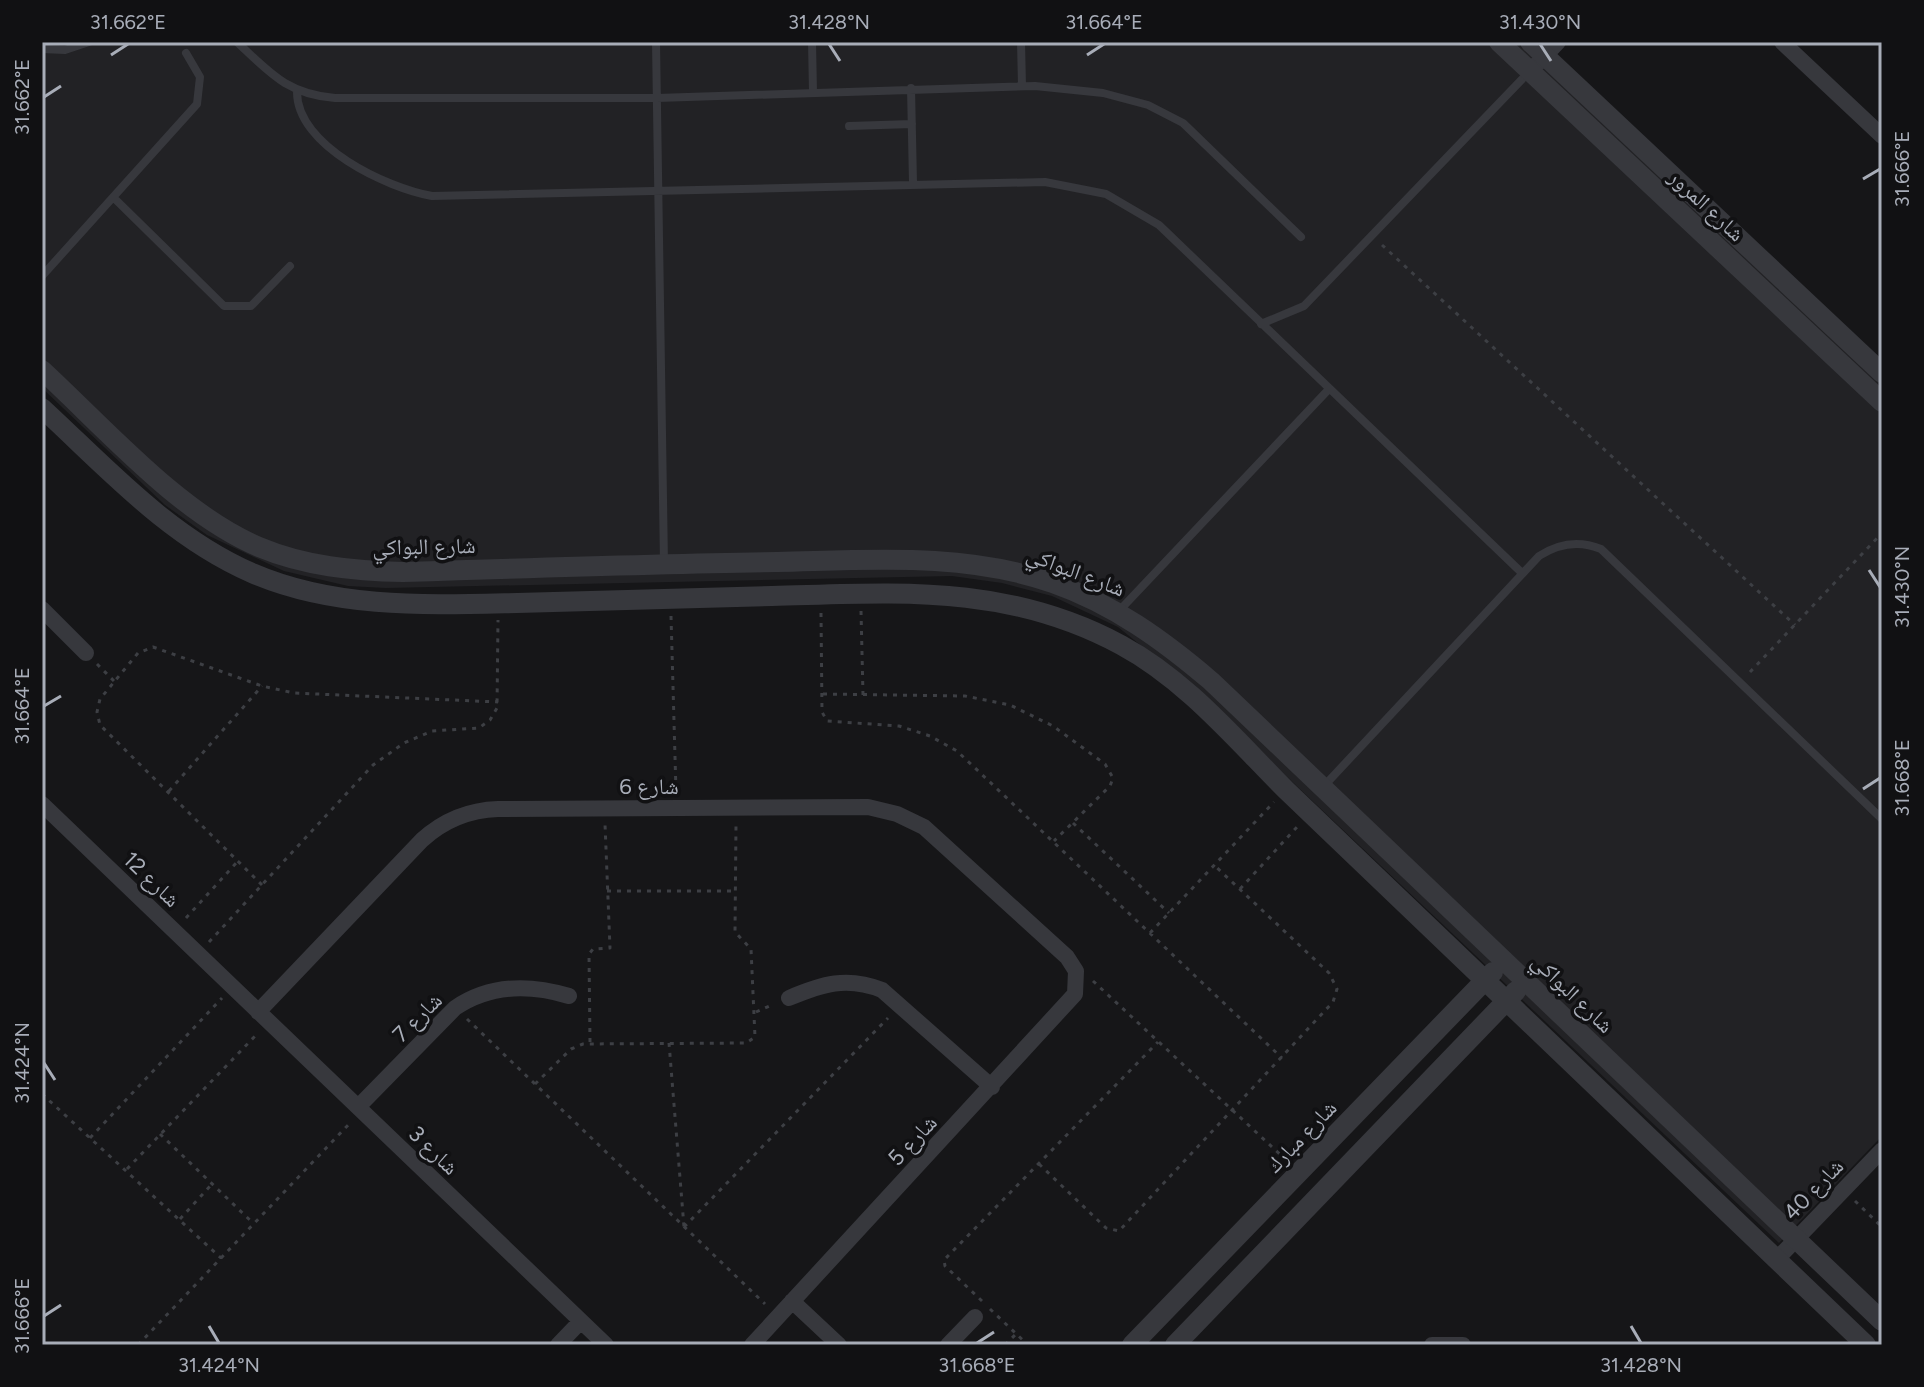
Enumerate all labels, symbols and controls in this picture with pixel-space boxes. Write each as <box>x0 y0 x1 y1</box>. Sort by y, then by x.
text: 31.662°E <box>90 10 166 34</box>
text: 31.428°N <box>788 10 870 34</box>
text: 31.664°E <box>1065 10 1143 34</box>
text: 31.430°N <box>1499 10 1581 34</box>
text: 31.662°E <box>10 59 34 135</box>
text: 31.666°E <box>1890 131 1914 207</box>
street label: شارع المرور <box>1662 163 1750 247</box>
street label: شارع البواكي <box>372 532 476 564</box>
street label: شارع البواكي <box>1021 540 1129 606</box>
text: 31.430°N <box>1890 546 1914 628</box>
text: 31.664°E <box>10 667 34 745</box>
text: 31.668°E <box>1890 739 1914 817</box>
street label: شارع 6 <box>619 773 679 800</box>
street label: شارع 12 <box>118 846 186 913</box>
street label: شارع البواكي <box>1524 948 1619 1042</box>
street label: شارع 7 <box>387 987 448 1048</box>
text: 31.424°N <box>10 1022 34 1104</box>
street label: شارع مبارك <box>1260 1095 1342 1178</box>
street label: شارع 5 <box>882 1109 943 1171</box>
street label: شارع 3 <box>403 1120 464 1181</box>
street label: شارع 40 <box>1778 1153 1849 1226</box>
text: 31.666°E <box>10 1278 34 1354</box>
text: 31.424°N <box>178 1353 260 1377</box>
text: 31.668°E <box>938 1353 1016 1377</box>
text: 31.428°N <box>1600 1353 1682 1377</box>

